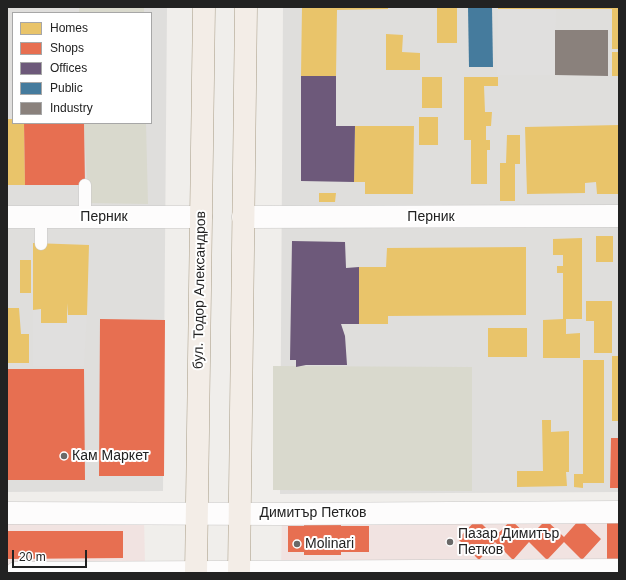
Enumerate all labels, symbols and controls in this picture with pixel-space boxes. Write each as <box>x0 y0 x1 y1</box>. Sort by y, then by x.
legend <box>12 12 152 124</box>
text: Homes <box>50 21 88 35</box>
text: Shops <box>50 41 84 55</box>
text: Offices <box>50 61 87 75</box>
text: Public <box>50 81 83 95</box>
text: Industry <box>50 101 93 115</box>
street label: Перник <box>80 209 128 225</box>
street label: Перник <box>407 209 455 225</box>
street label: бул. Тодор Александров <box>190 211 210 369</box>
place label: Кам Маркет <box>72 448 149 464</box>
marker: Кам Маркет <box>59 451 69 461</box>
street label: Димитър Петков <box>260 505 366 521</box>
place label: Пазар Димитър Петков <box>458 526 559 558</box>
place label: Molinari <box>305 536 354 552</box>
marker: Пазар Димитър Петков <box>445 537 455 547</box>
marker: Molinari <box>292 539 302 549</box>
scale bar <box>14 542 89 568</box>
text: 20 m <box>19 550 46 564</box>

